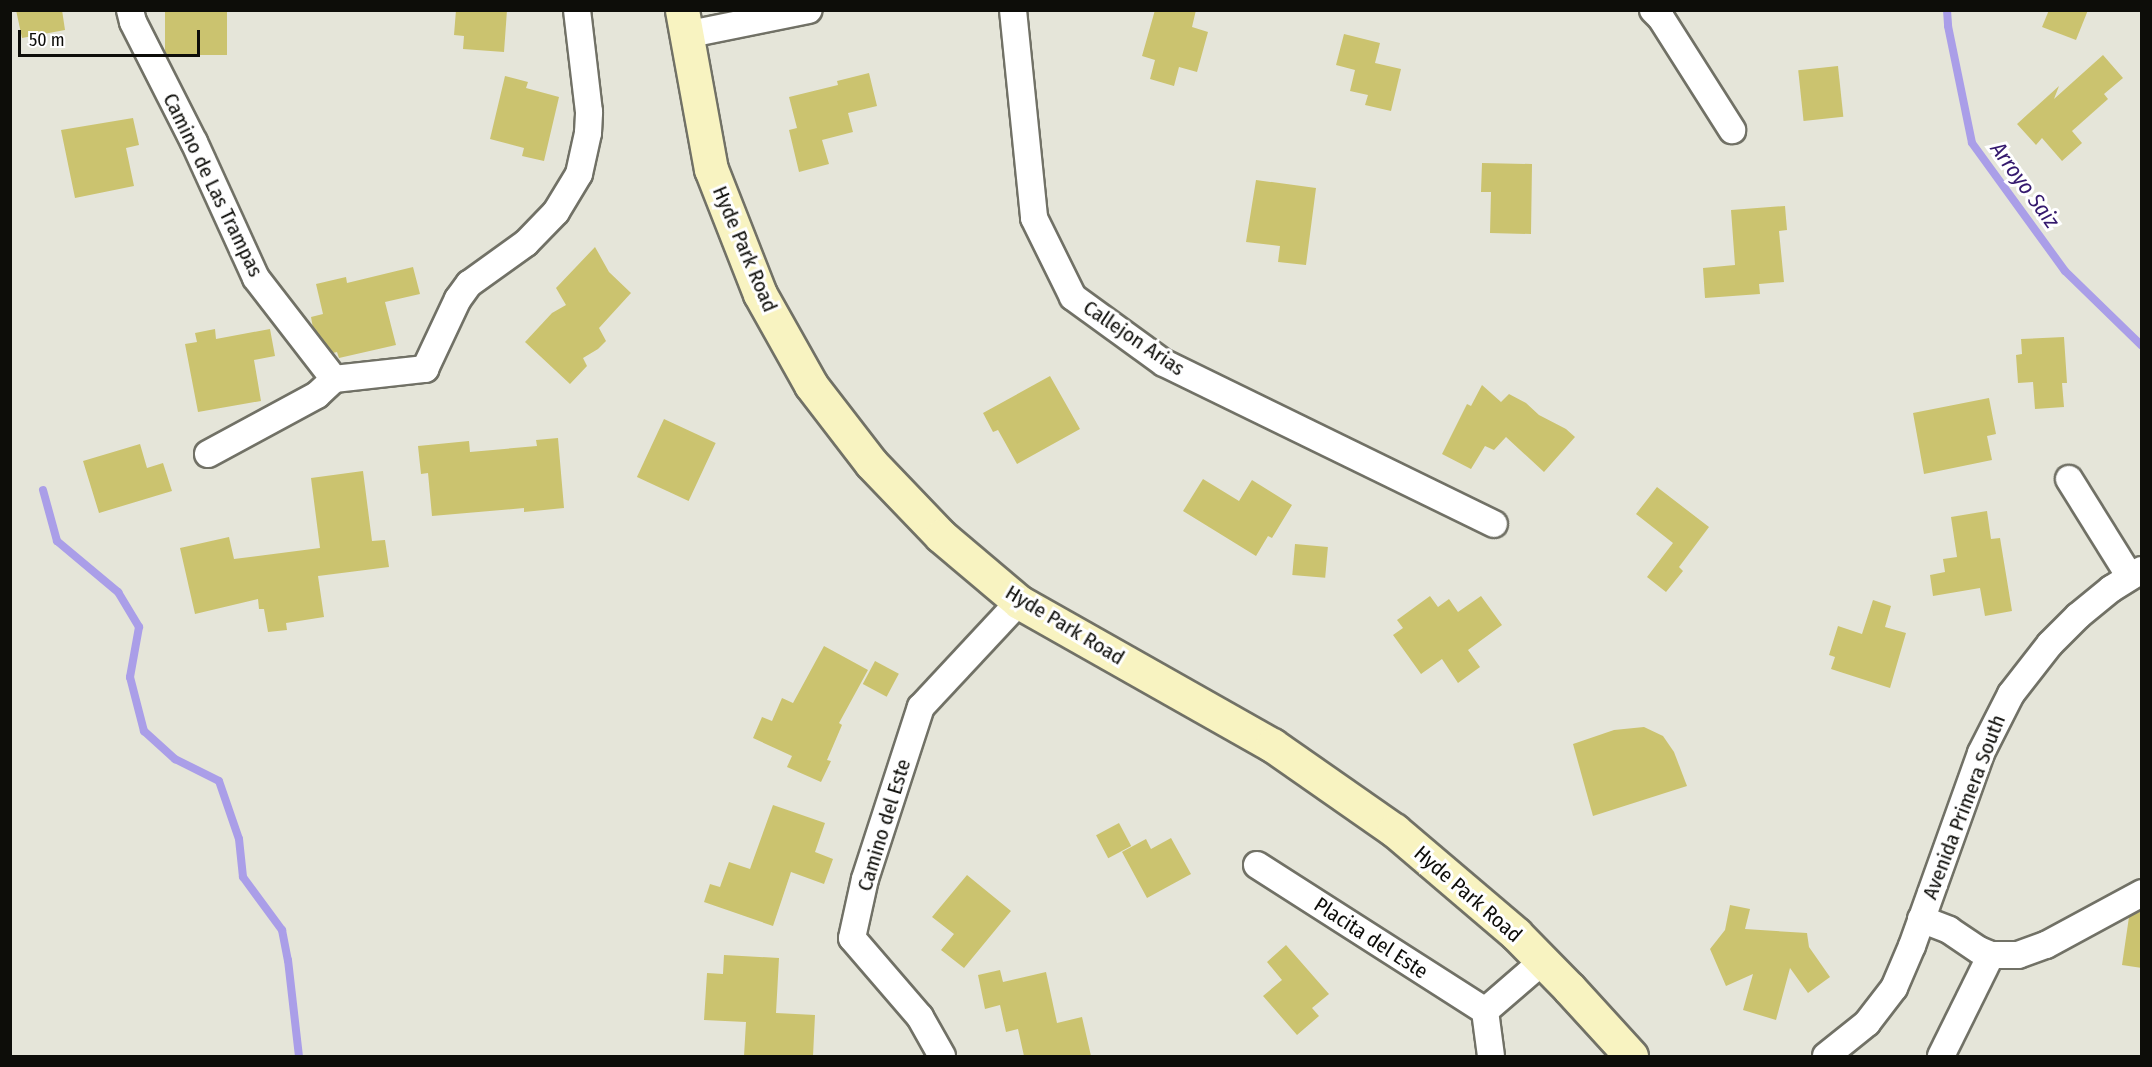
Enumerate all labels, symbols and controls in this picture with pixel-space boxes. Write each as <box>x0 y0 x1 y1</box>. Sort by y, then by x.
scale bar <box>21 18 202 56</box>
text: 50 m <box>29 29 65 51</box>
street label: Camino de Las Trampas <box>158 89 268 281</box>
water label: Arroyo Saiz <box>1985 137 2065 233</box>
street label: Hyde Park Road <box>707 182 783 316</box>
street label: Callejon Arias <box>1078 295 1190 381</box>
street label: Hyde Park Road <box>1001 580 1129 670</box>
street label: Avenida Primera South <box>1917 711 2011 903</box>
street label: Camino del Este <box>852 756 916 894</box>
street label: Hyde Park Road <box>1409 840 1527 948</box>
street label: Placita del Este <box>1309 892 1433 984</box>

